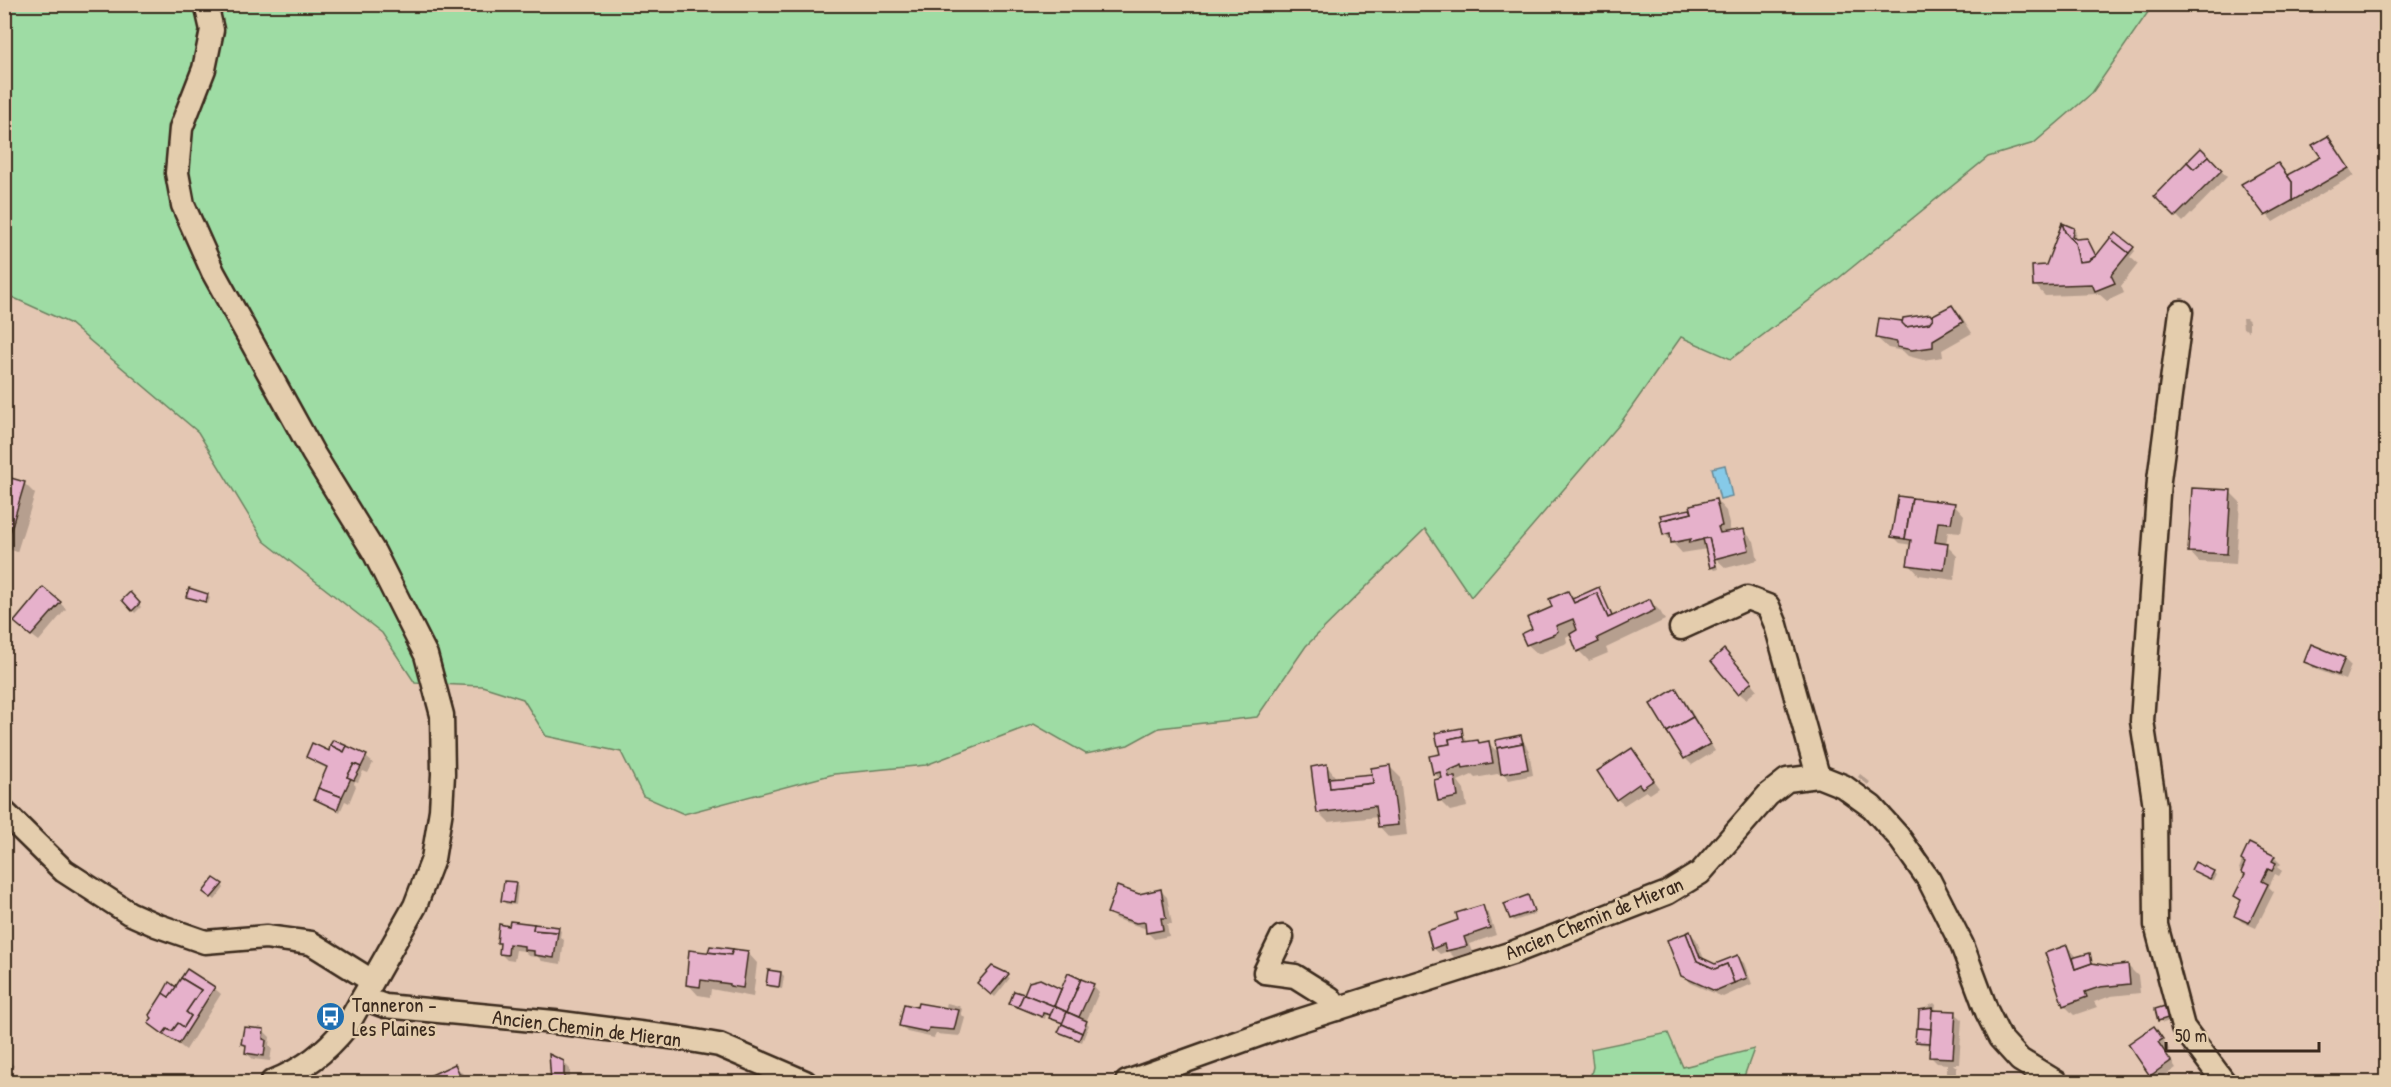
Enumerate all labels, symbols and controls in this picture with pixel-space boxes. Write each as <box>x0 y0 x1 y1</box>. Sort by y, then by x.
street label: Ancien Chemin de Mieran <box>1500 869 1688 967</box>
place label: Tanneron - Les Plaines <box>352 990 437 1043</box>
bus stop icon: Tanneron - Les Plaines <box>315 1000 347 1032</box>
street label: Ancien Chemin de Mieran <box>491 1002 683 1054</box>
scale bar <box>2166 1015 2319 1053</box>
text: 50 m <box>2175 1023 2207 1048</box>

